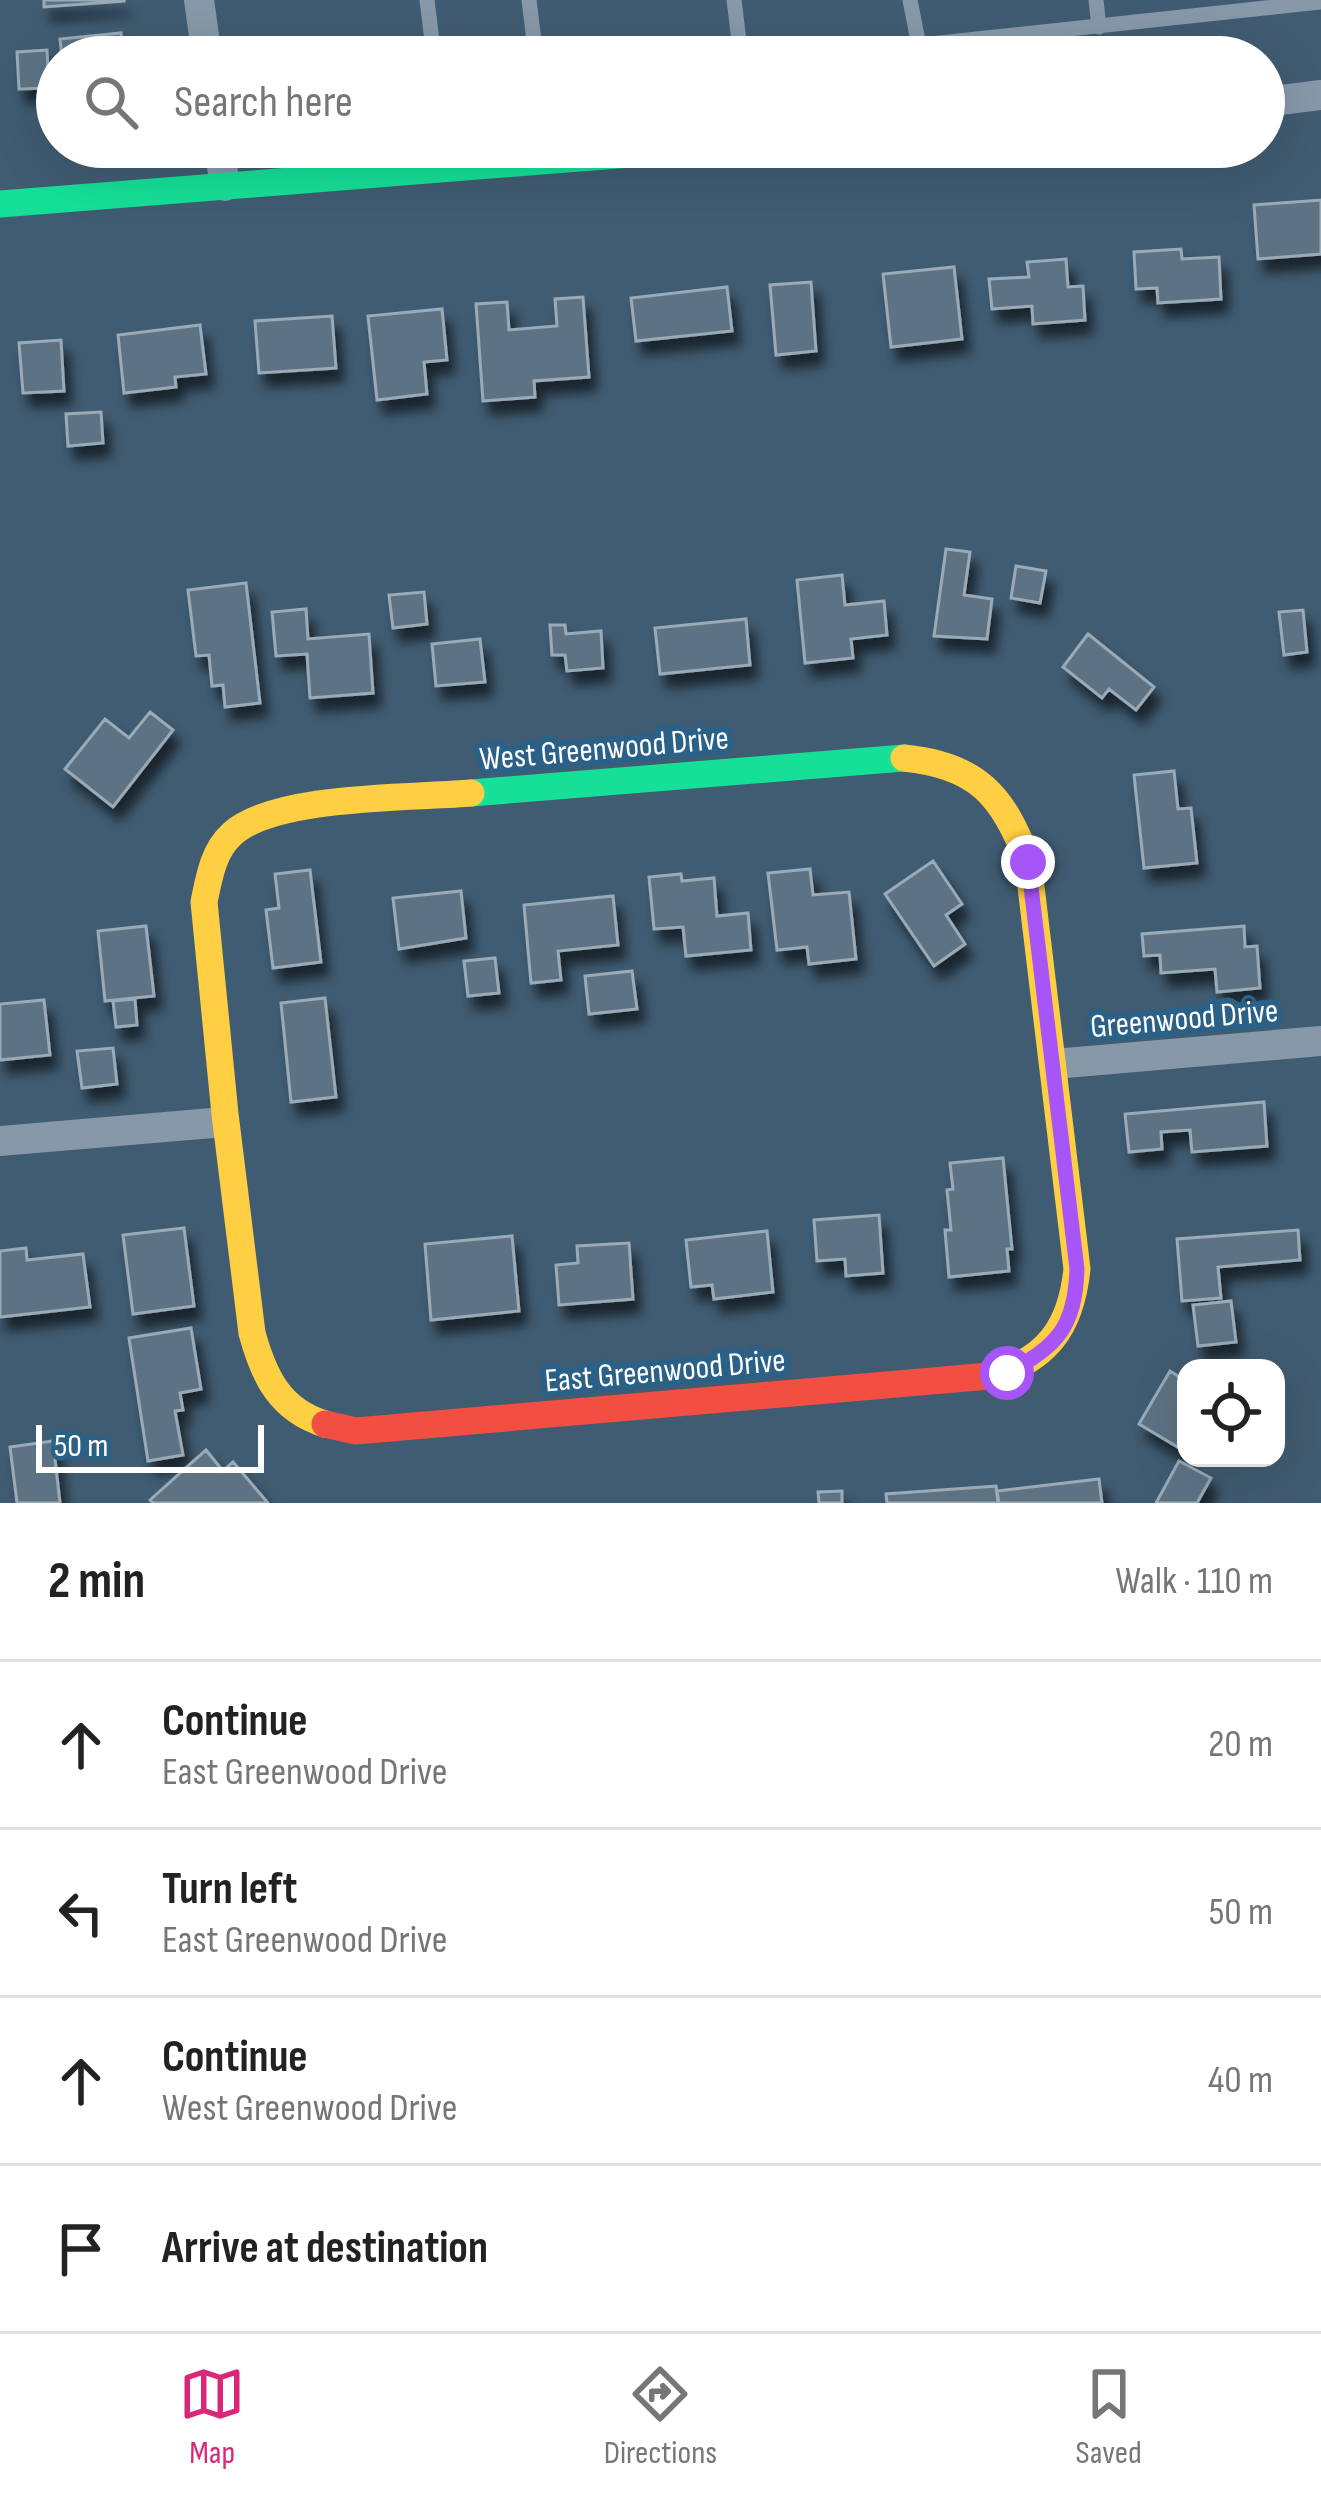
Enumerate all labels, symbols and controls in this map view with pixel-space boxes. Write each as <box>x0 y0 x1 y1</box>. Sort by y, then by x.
search box <box>36 36 1285 168</box>
icon: search <box>78 69 144 135</box>
text: Search here <box>174 75 353 130</box>
street label: West Greenwood Drive <box>478 718 730 780</box>
route end <box>1001 835 1055 889</box>
street label: Greenwood Drive <box>1089 991 1280 1047</box>
street label: East Greenwood Drive <box>543 1341 787 1401</box>
route start <box>980 1346 1034 1400</box>
map controls <box>1177 1359 1285 1467</box>
button: locate <box>1177 1359 1285 1467</box>
scale bar <box>36 1419 264 1472</box>
text: 50 m <box>54 1426 108 1466</box>
text: 2 min <box>48 1551 145 1612</box>
text: Walk · 110 m <box>1115 1558 1273 1605</box>
text: Continue <box>162 1694 308 1749</box>
icon: ahead <box>48 1712 114 1778</box>
text: 20 m <box>1208 1721 1273 1768</box>
text: East Greenwood Drive <box>162 1749 447 1796</box>
text: Turn left <box>162 1862 297 1917</box>
icon: left <box>48 1880 114 1946</box>
text: 50 m <box>1209 1889 1273 1936</box>
text: East Greenwood Drive <box>162 1917 447 1964</box>
text: Continue <box>162 2030 308 2085</box>
icon: ahead <box>48 2048 114 2114</box>
text: 40 m <box>1208 2057 1273 2104</box>
text: West Greenwood Drive <box>162 2085 457 2132</box>
icon: arrive <box>48 2216 114 2282</box>
text: Arrive at destination <box>162 2221 488 2276</box>
tab: Map <box>179 2361 245 2473</box>
tab: Directions <box>604 2361 717 2473</box>
tab: Saved <box>1076 2361 1142 2473</box>

